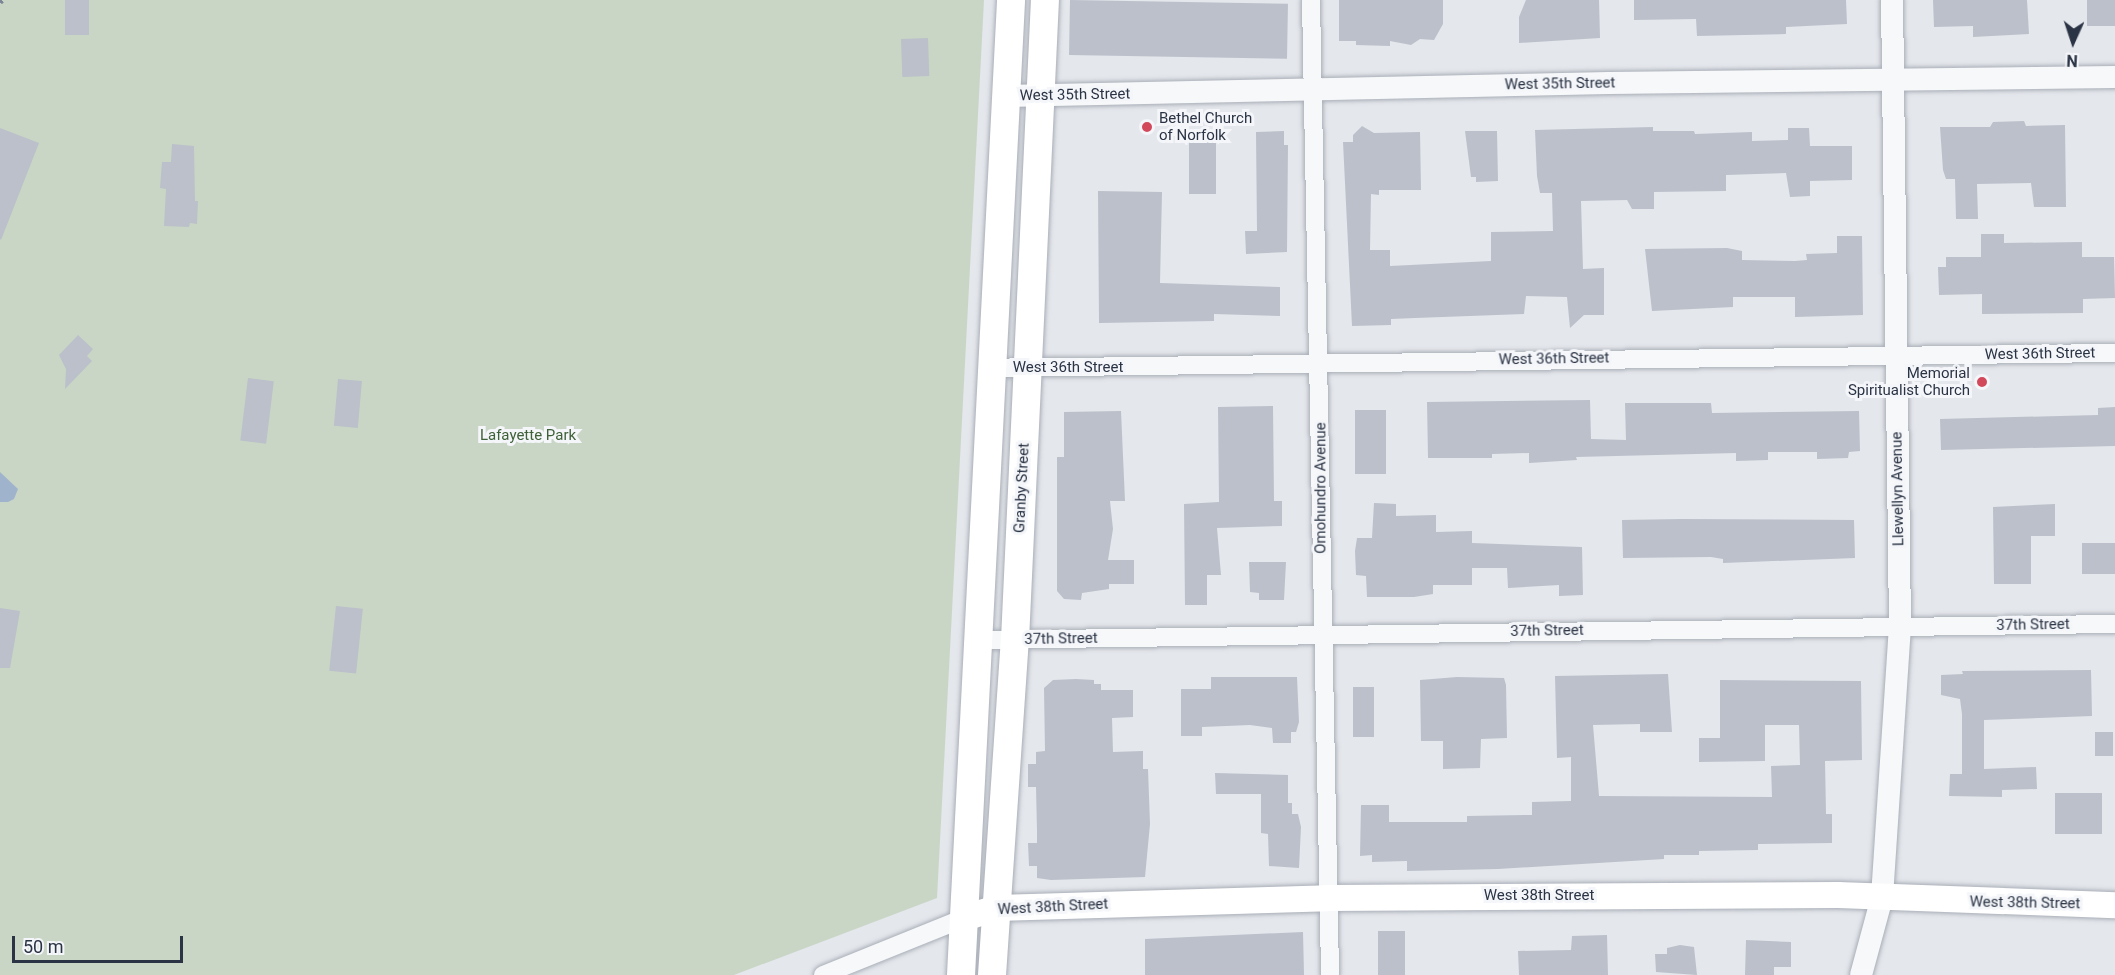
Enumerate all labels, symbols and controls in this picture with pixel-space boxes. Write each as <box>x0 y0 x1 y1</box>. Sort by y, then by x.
north arrow <box>2043 12 2103 72</box>
text: N <box>2066 51 2078 70</box>
street label: West 35th Street <box>1504 74 1616 94</box>
street label: West 35th Street <box>1019 85 1131 105</box>
place label: Bethel Church of Norfolk <box>1159 109 1252 144</box>
marker: Bethel Church of Norfolk <box>1140 120 1154 134</box>
street label: West 36th Street <box>1984 344 2096 364</box>
street label: West 36th Street <box>1498 349 1610 369</box>
street label: West 36th Street <box>1013 359 1123 377</box>
place label: Memorial Spiritualist Church <box>1848 364 1970 399</box>
marker: Memorial Spiritualist Church <box>1975 375 1989 389</box>
street label: Omohundro Avenue <box>1312 422 1330 554</box>
park label: Lafayette Park <box>480 427 576 445</box>
street label: Llewellyn Avenue <box>1888 432 1908 546</box>
street label: Granby Street <box>1011 442 1033 534</box>
street label: 37th Street <box>1996 615 2070 635</box>
street label: 37th Street <box>1510 621 1584 641</box>
street label: 37th Street <box>1024 629 1098 649</box>
street label: West 38th Street <box>1484 887 1594 905</box>
street label: West 38th Street <box>1969 893 2081 913</box>
street label: West 38th Street <box>997 895 1109 919</box>
scale bar <box>15 924 186 962</box>
text: 50 m <box>23 936 63 957</box>

